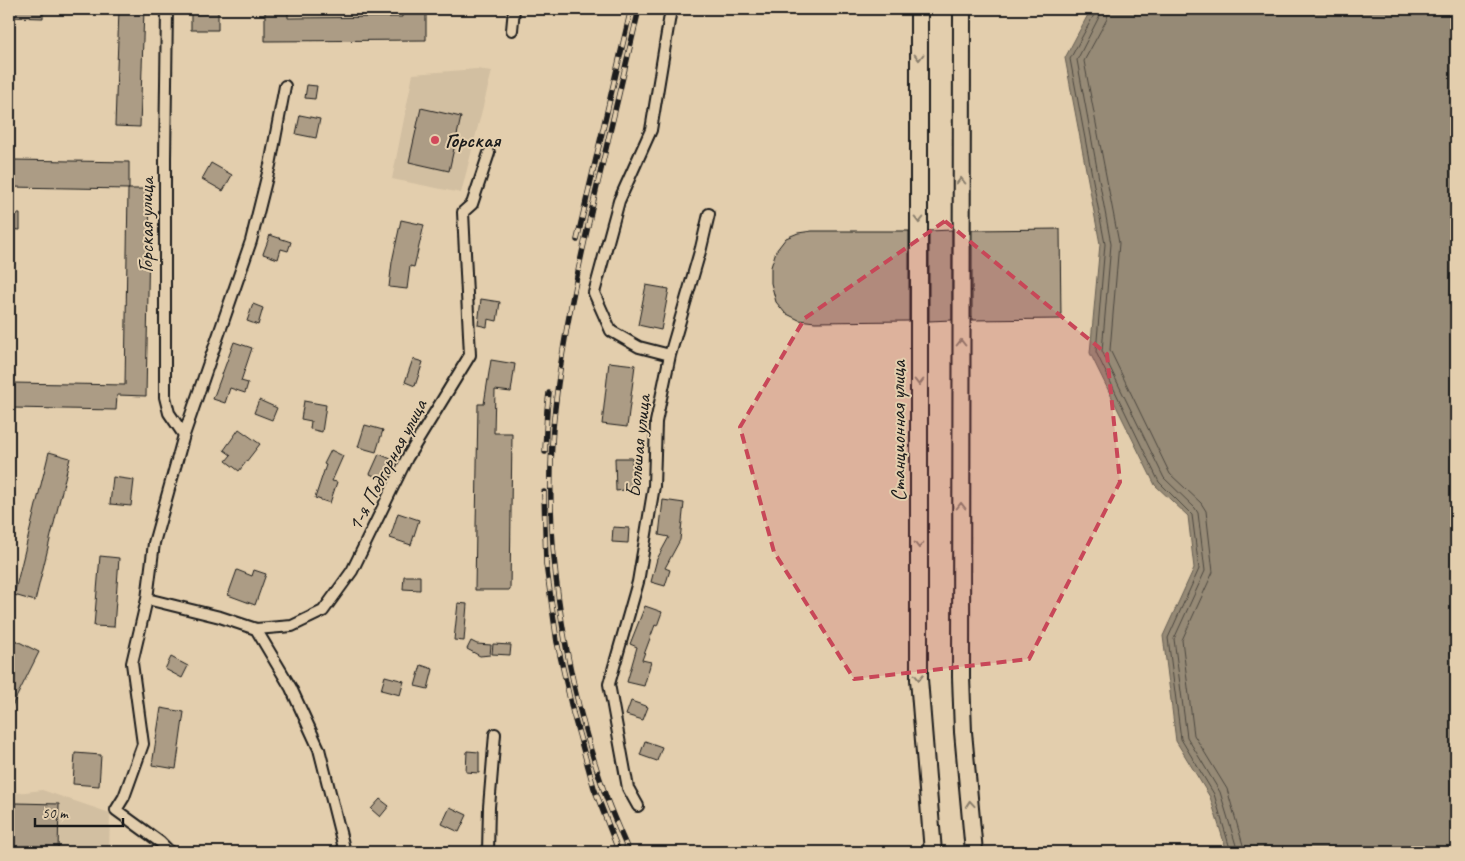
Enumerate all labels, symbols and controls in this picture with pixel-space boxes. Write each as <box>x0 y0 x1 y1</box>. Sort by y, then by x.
one-way arrow <box>914 54 924 62</box>
place label: Горская <box>445 127 502 153</box>
marker: Горская <box>429 134 441 146</box>
street label: Горская улица <box>133 175 159 273</box>
one-way arrow <box>956 177 966 184</box>
one-way arrow <box>914 216 924 224</box>
one-way arrow <box>956 339 966 347</box>
street label: Станционная улица <box>885 359 911 501</box>
one-way arrow <box>914 379 924 387</box>
street label: Большая улица <box>620 391 657 499</box>
street label: 1-я Подгорная улица <box>341 393 433 535</box>
one-way arrow <box>956 502 966 510</box>
one-way arrow <box>914 542 924 549</box>
one-way arrow <box>914 673 925 681</box>
scale bar <box>35 796 122 828</box>
one-way arrow <box>965 799 976 807</box>
text: 50 m <box>42 804 69 823</box>

